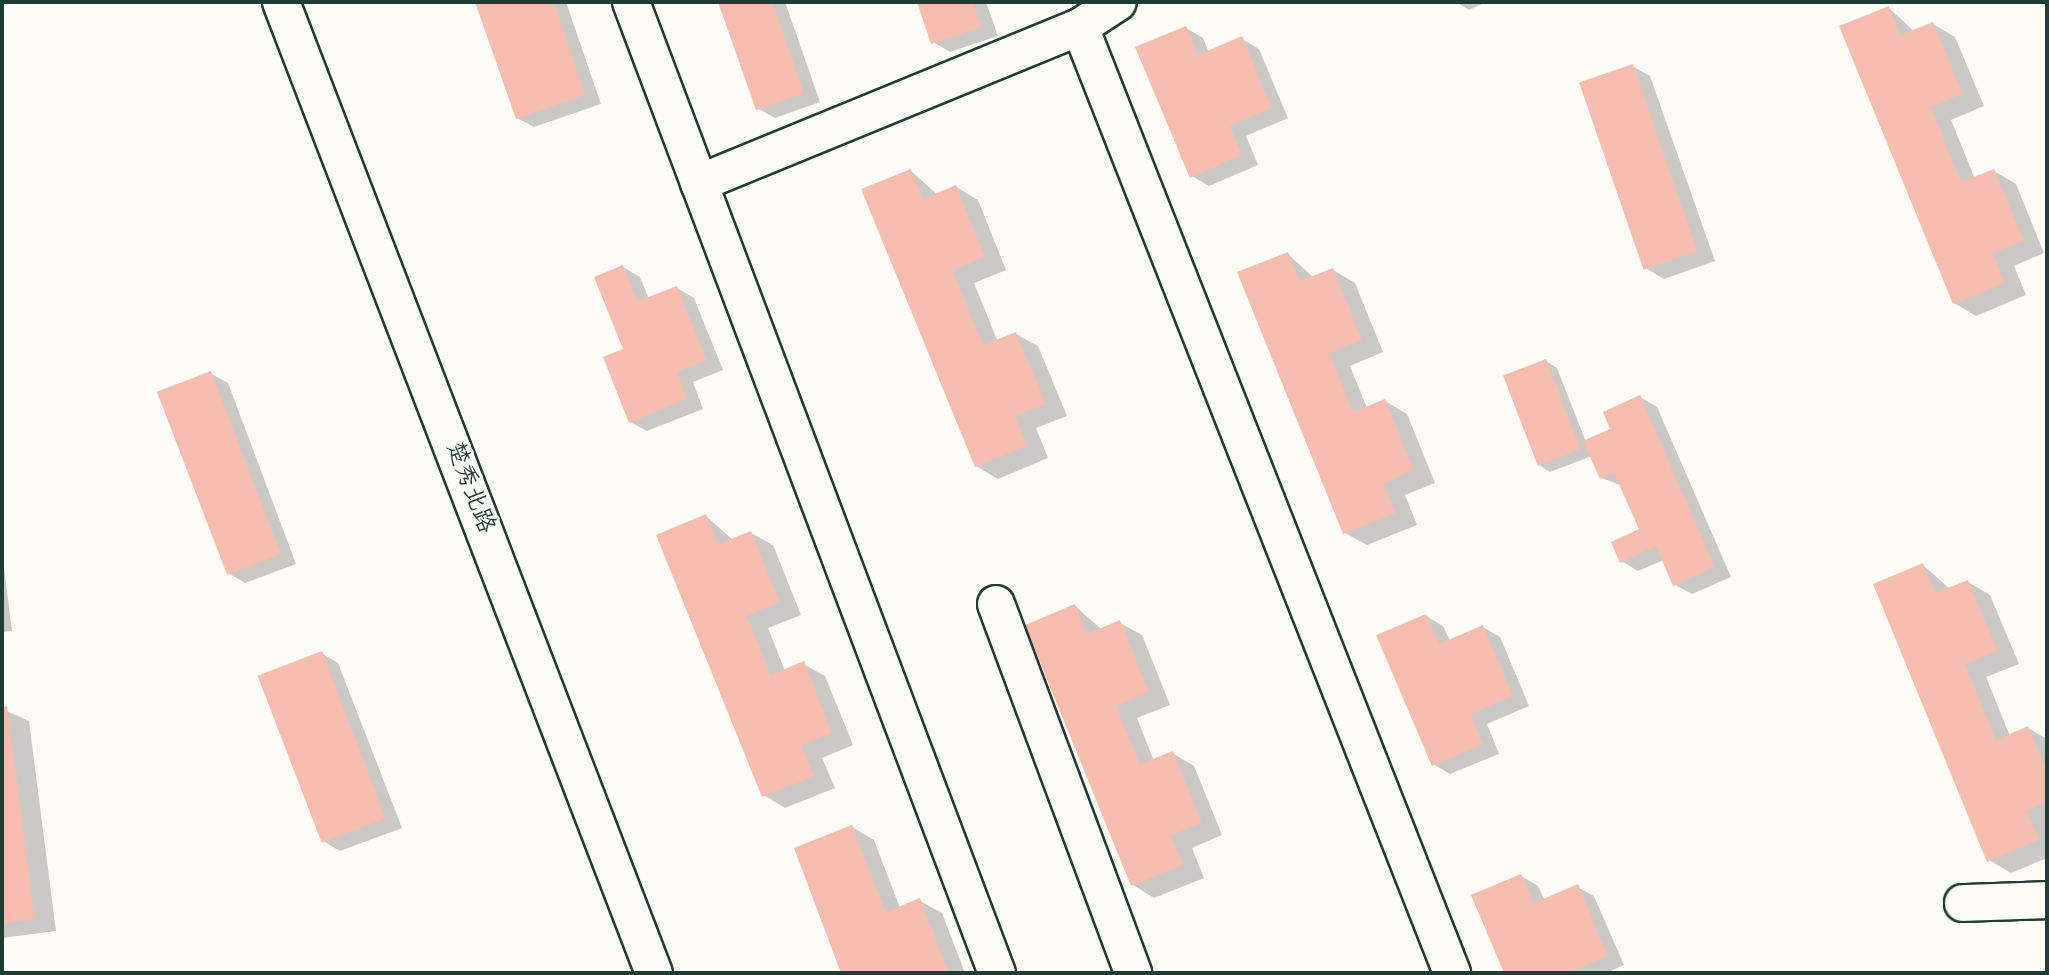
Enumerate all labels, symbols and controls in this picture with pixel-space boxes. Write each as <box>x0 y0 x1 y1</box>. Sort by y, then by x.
street label: 楚秀北路 <box>437 438 499 538</box>

